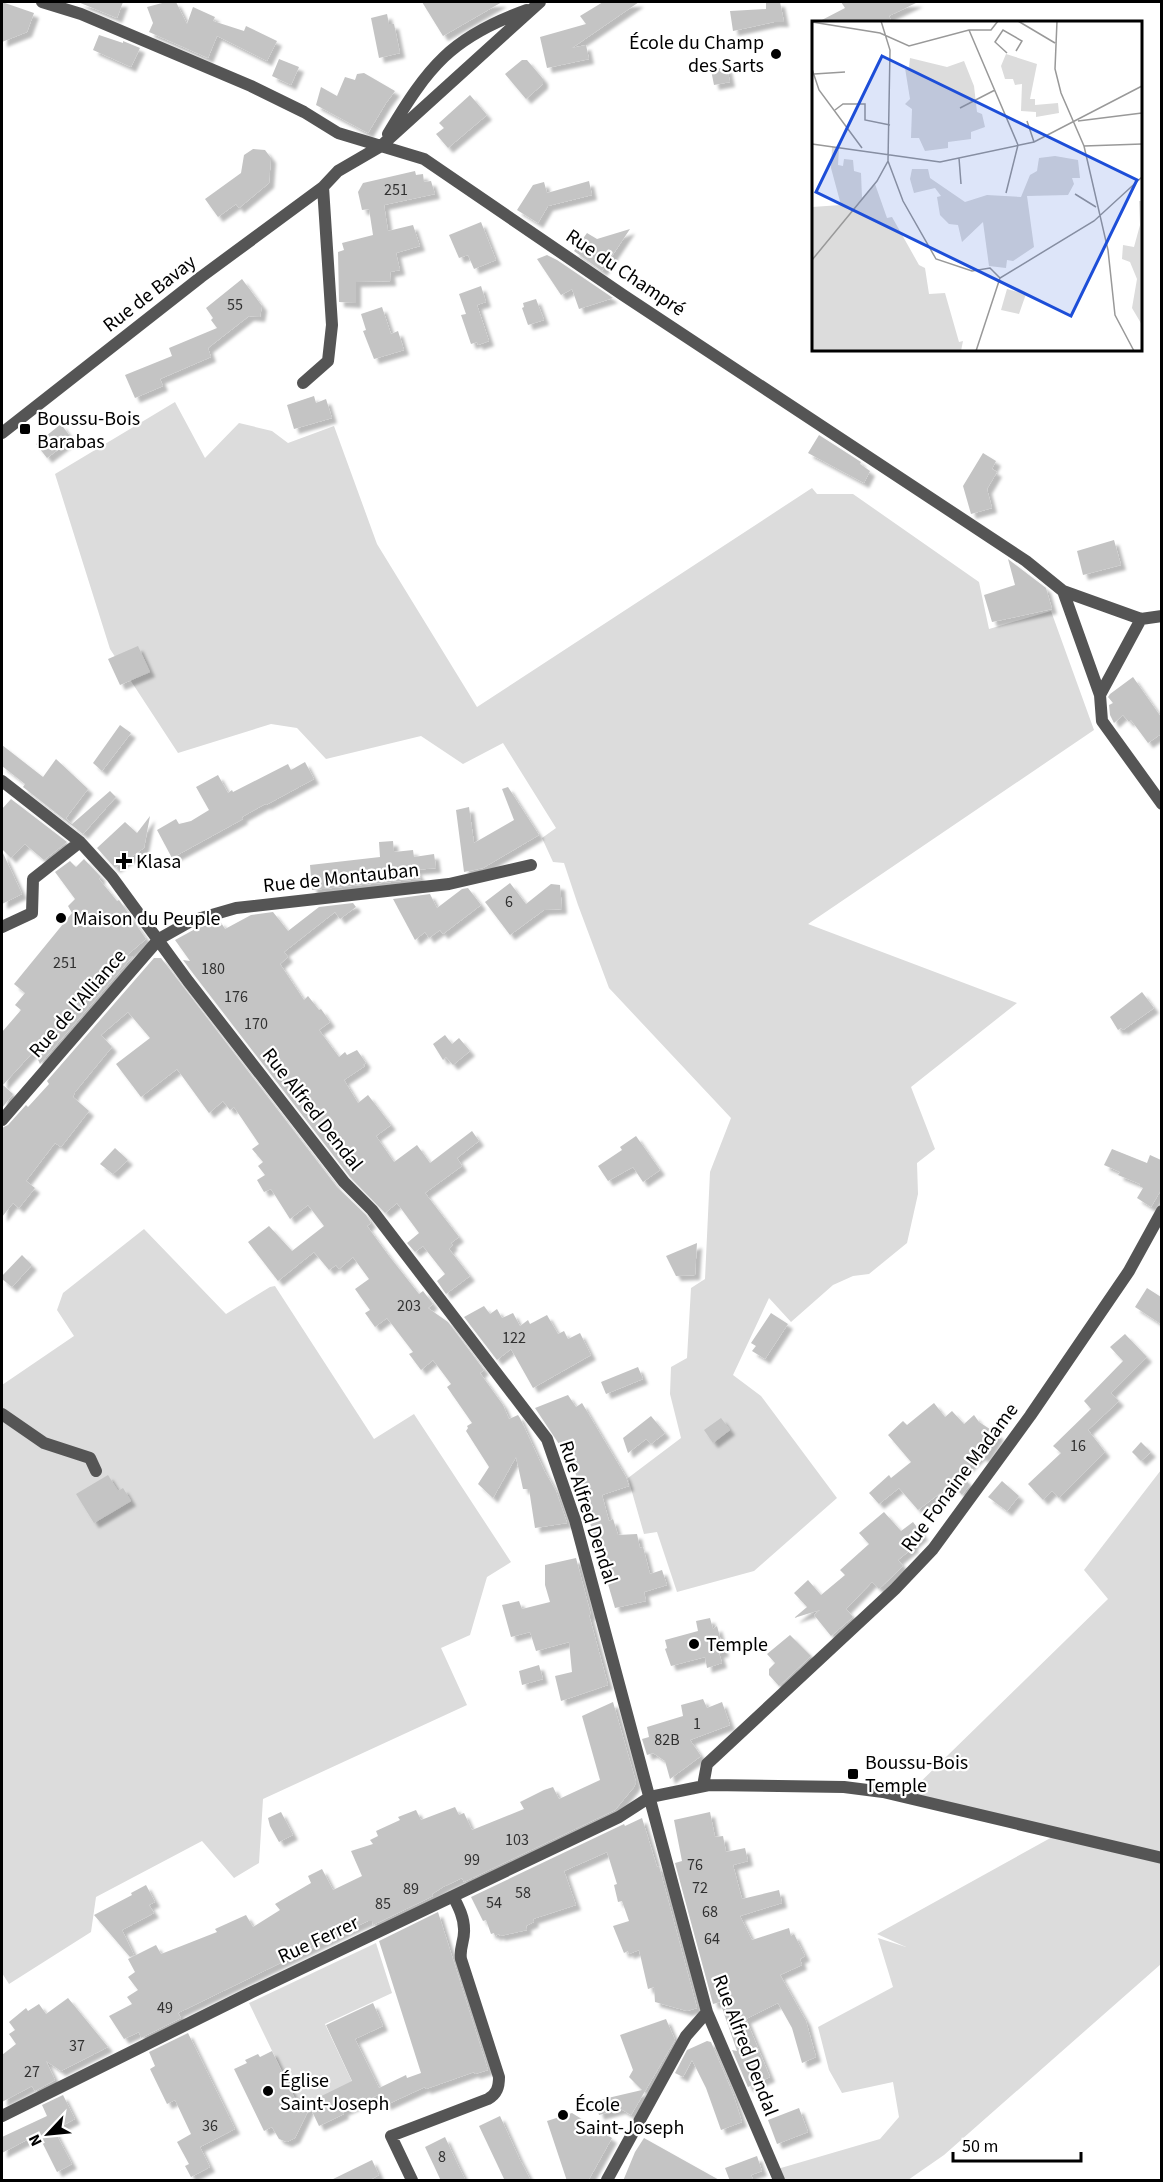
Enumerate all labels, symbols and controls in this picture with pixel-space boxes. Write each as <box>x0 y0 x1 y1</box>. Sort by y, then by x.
inset map <box>812 21 1142 351</box>
place label: École du Champ des Sarts <box>629 29 764 80</box>
marker: École du Champ des Sarts <box>769 47 783 61</box>
house number: 251 <box>384 179 408 201</box>
street label: Rue du Champré <box>560 222 691 323</box>
street label: Rue de Bavay <box>97 248 203 339</box>
house number: 55 <box>227 294 243 316</box>
place label: Boussu-Bois Barabas <box>37 405 140 456</box>
marker: Boussu-Bois Barabas <box>18 422 32 436</box>
place label: Klasa <box>136 848 181 876</box>
marker: Klasa <box>117 854 131 868</box>
street label: Rue de Montauban <box>262 856 420 900</box>
house number: 6 <box>505 891 513 913</box>
place label: Maison du Peuple <box>73 905 221 933</box>
marker: Maison du Peuple <box>54 911 68 925</box>
street label: Rue de l'Alliance <box>23 943 133 1064</box>
house number: 251 <box>53 952 77 974</box>
house number: 180 <box>201 958 225 980</box>
house number: 176 <box>224 986 248 1008</box>
house number: 170 <box>244 1013 268 1035</box>
street label: Rue Alfred Dendal <box>255 1042 369 1177</box>
house number: 203 <box>397 1295 421 1317</box>
house number: 122 <box>502 1327 526 1349</box>
street label: Rue Fonaine Madame <box>895 1397 1025 1558</box>
house number: 16 <box>1070 1435 1086 1457</box>
street label: Rue Alfred Dendal <box>552 1437 624 1588</box>
place label: Temple <box>706 1631 768 1659</box>
marker: Temple <box>687 1637 701 1651</box>
house number: 1 <box>693 1713 701 1735</box>
house number: 82B <box>654 1729 680 1751</box>
place label: Boussu-Bois Temple <box>865 1749 968 1800</box>
marker: Boussu-Bois Temple <box>846 1767 860 1781</box>
house number: 103 <box>505 1829 529 1851</box>
house number: 99 <box>464 1849 480 1871</box>
house number: 76 <box>687 1854 703 1876</box>
house number: 72 <box>692 1877 708 1899</box>
house number: 89 <box>403 1878 419 1900</box>
house number: 58 <box>515 1882 531 1904</box>
house number: 54 <box>486 1892 502 1914</box>
house number: 85 <box>375 1893 391 1915</box>
house number: 68 <box>702 1901 718 1923</box>
street label: Rue Ferrer <box>273 1909 363 1971</box>
house number: 64 <box>704 1928 720 1950</box>
street label: Rue Alfred Dendal <box>705 1971 785 2120</box>
house number: 49 <box>157 1997 173 2019</box>
house number: 37 <box>69 2035 85 2057</box>
house number: 27 <box>24 2061 40 2083</box>
place label: Église Saint-Joseph <box>280 2067 389 2118</box>
marker: Église Saint-Joseph <box>261 2084 275 2098</box>
place label: École Saint-Joseph <box>575 2091 684 2142</box>
north arrow <box>18 2104 78 2164</box>
marker: École Saint-Joseph <box>556 2108 570 2122</box>
house number: 36 <box>202 2115 218 2137</box>
scale bar <box>953 2125 1080 2163</box>
text: N <box>23 2131 48 2150</box>
text: 50 m <box>962 2134 998 2159</box>
house number: 8 <box>438 2146 446 2168</box>

